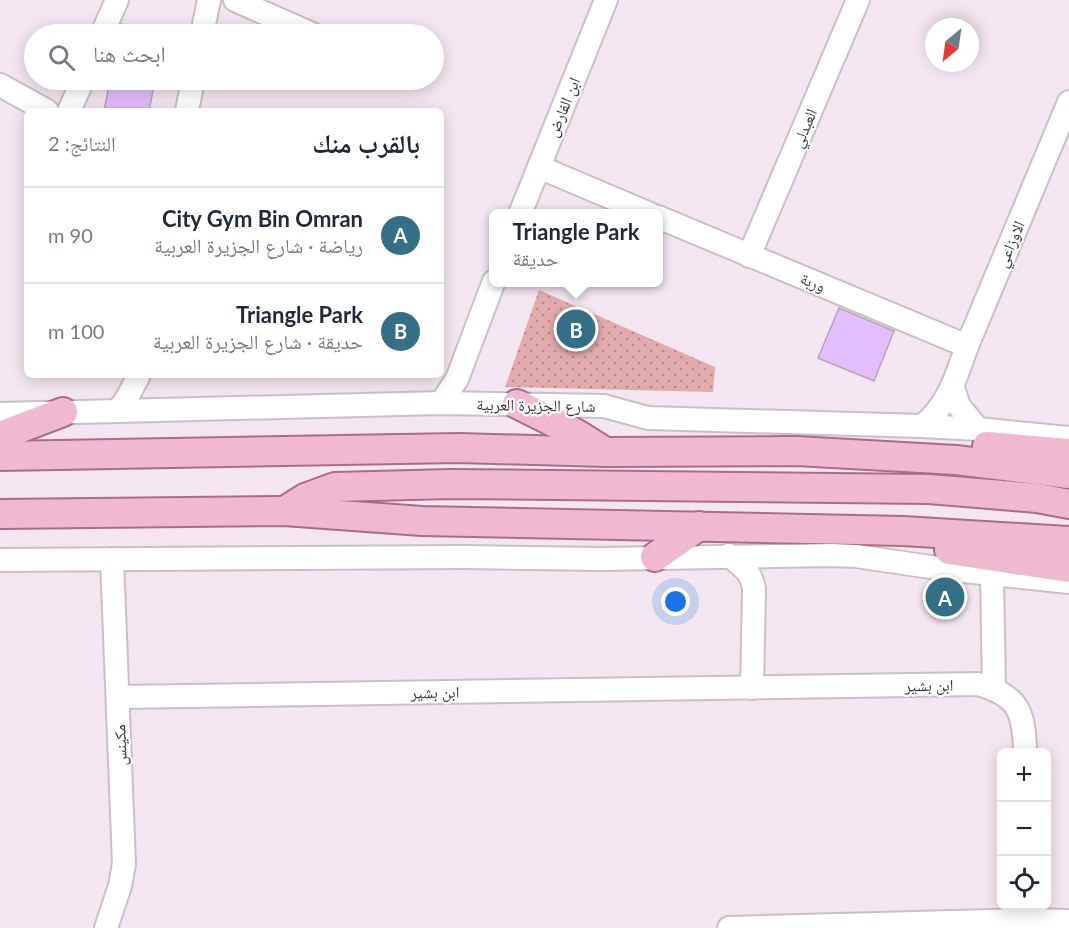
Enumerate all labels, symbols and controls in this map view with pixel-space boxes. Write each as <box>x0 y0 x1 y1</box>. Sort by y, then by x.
north arrow <box>925 18 979 72</box>
search box <box>24 24 444 90</box>
text: ابحث هنا <box>93 40 166 67</box>
icon: search <box>45 41 78 74</box>
street label: ابن الفارض <box>542 74 585 140</box>
street label: العبدلي <box>787 105 824 152</box>
text: بالقرب منك <box>312 127 420 159</box>
text: النتائج: 2 <box>48 131 116 155</box>
text: City Gym Bin Omran <box>162 205 363 232</box>
popup <box>489 209 663 287</box>
text: Triangle Park <box>513 218 639 245</box>
street label: الاوزاعي <box>991 218 1032 271</box>
text: 90 m <box>48 223 93 247</box>
text: A <box>394 223 407 247</box>
text: رياضة · شارع الجزيرة العربية <box>154 233 363 257</box>
text: حديقة <box>513 246 558 270</box>
street label: وربة <box>797 268 829 296</box>
text: Triangle Park <box>236 301 363 328</box>
pin: B <box>556 306 596 352</box>
text: 100 m <box>48 319 104 343</box>
text: B <box>394 319 407 343</box>
text: حديقة · شارع الجزيرة العربية <box>153 329 363 353</box>
street label: شارع الجزيرة العربية <box>476 394 596 417</box>
pin: A <box>926 574 964 620</box>
your location <box>661 587 690 616</box>
street label: ابن بشير <box>903 675 954 696</box>
street label: ابن بشير <box>409 682 460 703</box>
street label: مكينس <box>109 724 132 766</box>
map controls <box>997 748 1051 910</box>
button: + <box>997 748 1051 802</box>
button: − <box>997 802 1051 856</box>
button: locate <box>997 856 1051 910</box>

